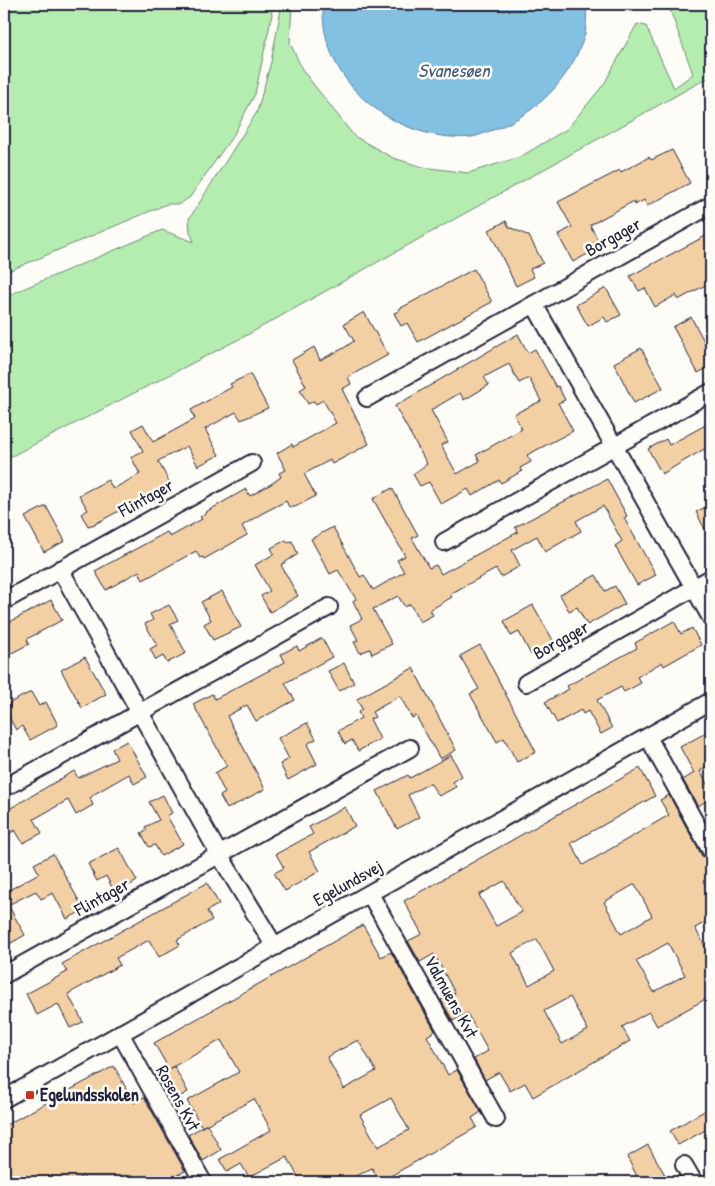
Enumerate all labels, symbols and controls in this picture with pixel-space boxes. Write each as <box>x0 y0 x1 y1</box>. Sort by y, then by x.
water label: Svanesøen <box>418 57 491 83</box>
street label: Borgager <box>580 211 645 262</box>
street label: Flintager <box>113 472 178 523</box>
street label: Borgager <box>528 614 593 665</box>
street label: Egelundsvej <box>309 853 387 912</box>
street label: Flintager <box>69 871 134 922</box>
street label: Valmuens Kvt <box>419 951 485 1043</box>
street label: Rosens Kvt <box>150 1060 207 1136</box>
place label: Egelundsskolen <box>40 1082 139 1108</box>
marker: Egelundsskolen <box>24 1089 36 1101</box>

